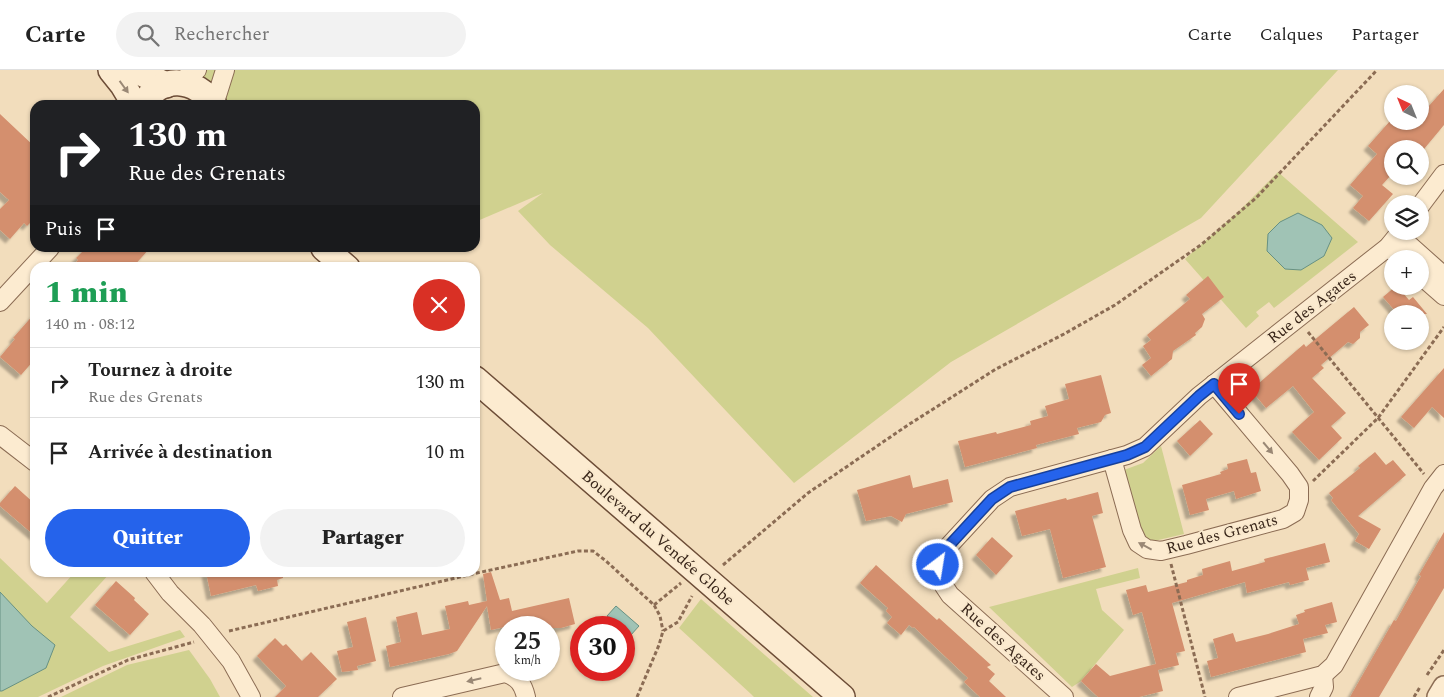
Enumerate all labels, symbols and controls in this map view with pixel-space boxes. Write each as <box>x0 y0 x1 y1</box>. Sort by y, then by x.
search box <box>116 12 466 57</box>
text: Carte <box>25 17 86 53</box>
text: Rechercher <box>174 20 269 49</box>
icon: search <box>134 21 162 49</box>
text: Carte <box>1188 21 1232 48</box>
text: Calques <box>1260 21 1323 48</box>
text: Partager <box>1351 21 1419 48</box>
one-way arrow <box>119 80 129 94</box>
north arrow <box>1384 85 1429 130</box>
map controls <box>1384 85 1429 350</box>
text: 130 m <box>128 109 227 162</box>
icon: right <box>45 120 110 185</box>
button: search <box>1384 140 1429 185</box>
text: Rue des Grenats <box>128 157 286 190</box>
button: layers <box>1384 195 1429 240</box>
text: Puis <box>45 215 82 244</box>
icon: arrive <box>92 215 120 243</box>
button: + <box>1384 250 1429 295</box>
street label: Rue des Agates <box>1262 265 1362 349</box>
text: 1 min <box>45 270 128 316</box>
button: close <box>413 279 465 331</box>
button: − <box>1384 305 1429 350</box>
text: 140 m · 08:12 <box>45 312 135 336</box>
text: Tournez à droite <box>88 356 232 385</box>
pin <box>1218 363 1260 414</box>
text: 130 m <box>415 368 465 397</box>
icon: right <box>45 369 73 397</box>
icon: arrive <box>1225 370 1253 398</box>
text: Rue des Grenats <box>88 385 203 409</box>
text: Arrivée à destination <box>88 438 272 467</box>
text: 10 m <box>425 438 465 467</box>
icon: arrive <box>45 439 73 467</box>
one-way arrow <box>1262 442 1273 454</box>
street label: Boulevard du Vendée Globe <box>576 465 740 611</box>
street label: Rue des Grenats <box>1163 508 1281 560</box>
button: Quitter <box>45 509 250 567</box>
button: Partager <box>260 509 465 567</box>
position arrow <box>911 538 963 590</box>
one-way arrow <box>1138 542 1153 550</box>
street label: Rue des Agates <box>955 597 1051 687</box>
speed limit sign: 30 <box>570 616 635 681</box>
text: 25 <box>513 623 542 661</box>
text: km/h <box>514 651 541 670</box>
one-way arrow <box>467 676 482 684</box>

